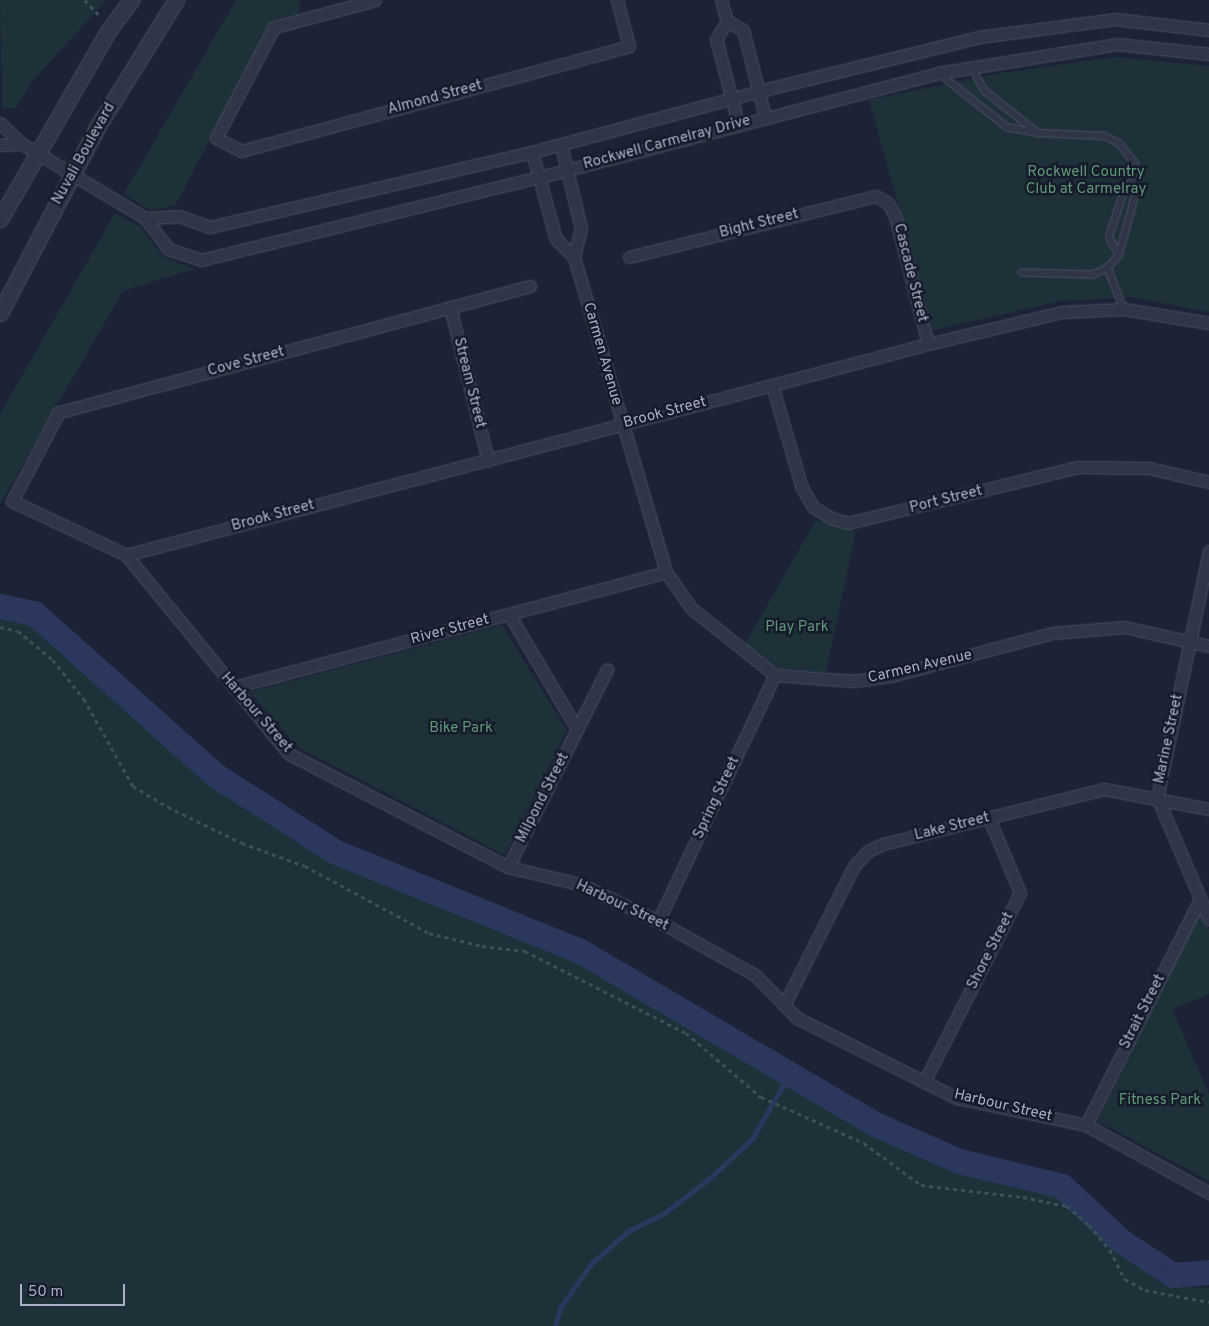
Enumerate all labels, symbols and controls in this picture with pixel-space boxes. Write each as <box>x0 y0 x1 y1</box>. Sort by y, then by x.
street label: Almond Street <box>386 77 484 119</box>
street label: Nuvali Boulevard <box>49 100 119 208</box>
street label: Rockwell Carmelray Drive <box>581 112 753 174</box>
park label: Rockwell Country Club at Carmelray <box>1026 163 1146 198</box>
street label: Bight Street <box>718 205 800 243</box>
street label: Cascade Street <box>889 222 931 324</box>
street label: Carmen Avenue <box>579 300 625 408</box>
street label: Stream Street <box>449 336 489 430</box>
street label: Cove Street <box>206 343 286 381</box>
street label: Brook Street <box>622 393 708 433</box>
street label: Port Street <box>908 482 984 518</box>
street label: Brook Street <box>230 496 316 536</box>
street label: River Street <box>409 611 491 649</box>
park label: Play Park <box>765 619 829 637</box>
street label: Carmen Avenue <box>866 646 974 688</box>
street label: Harbour Street <box>216 669 296 757</box>
street label: Marine Street <box>1151 693 1187 785</box>
park label: Bike Park <box>429 720 493 738</box>
street label: Milpond Street <box>513 750 573 846</box>
street label: Spring Street <box>690 754 744 842</box>
street label: Lake Street <box>913 809 991 845</box>
street label: Harbour Street <box>573 877 671 935</box>
street label: Shore Street <box>964 909 1018 993</box>
street label: Strait Street <box>1116 972 1170 1052</box>
street label: Harbour Street <box>952 1086 1054 1126</box>
park label: Fitness Park <box>1119 1092 1201 1110</box>
scale bar <box>22 1274 128 1306</box>
text: 50 m <box>28 1283 63 1302</box>

